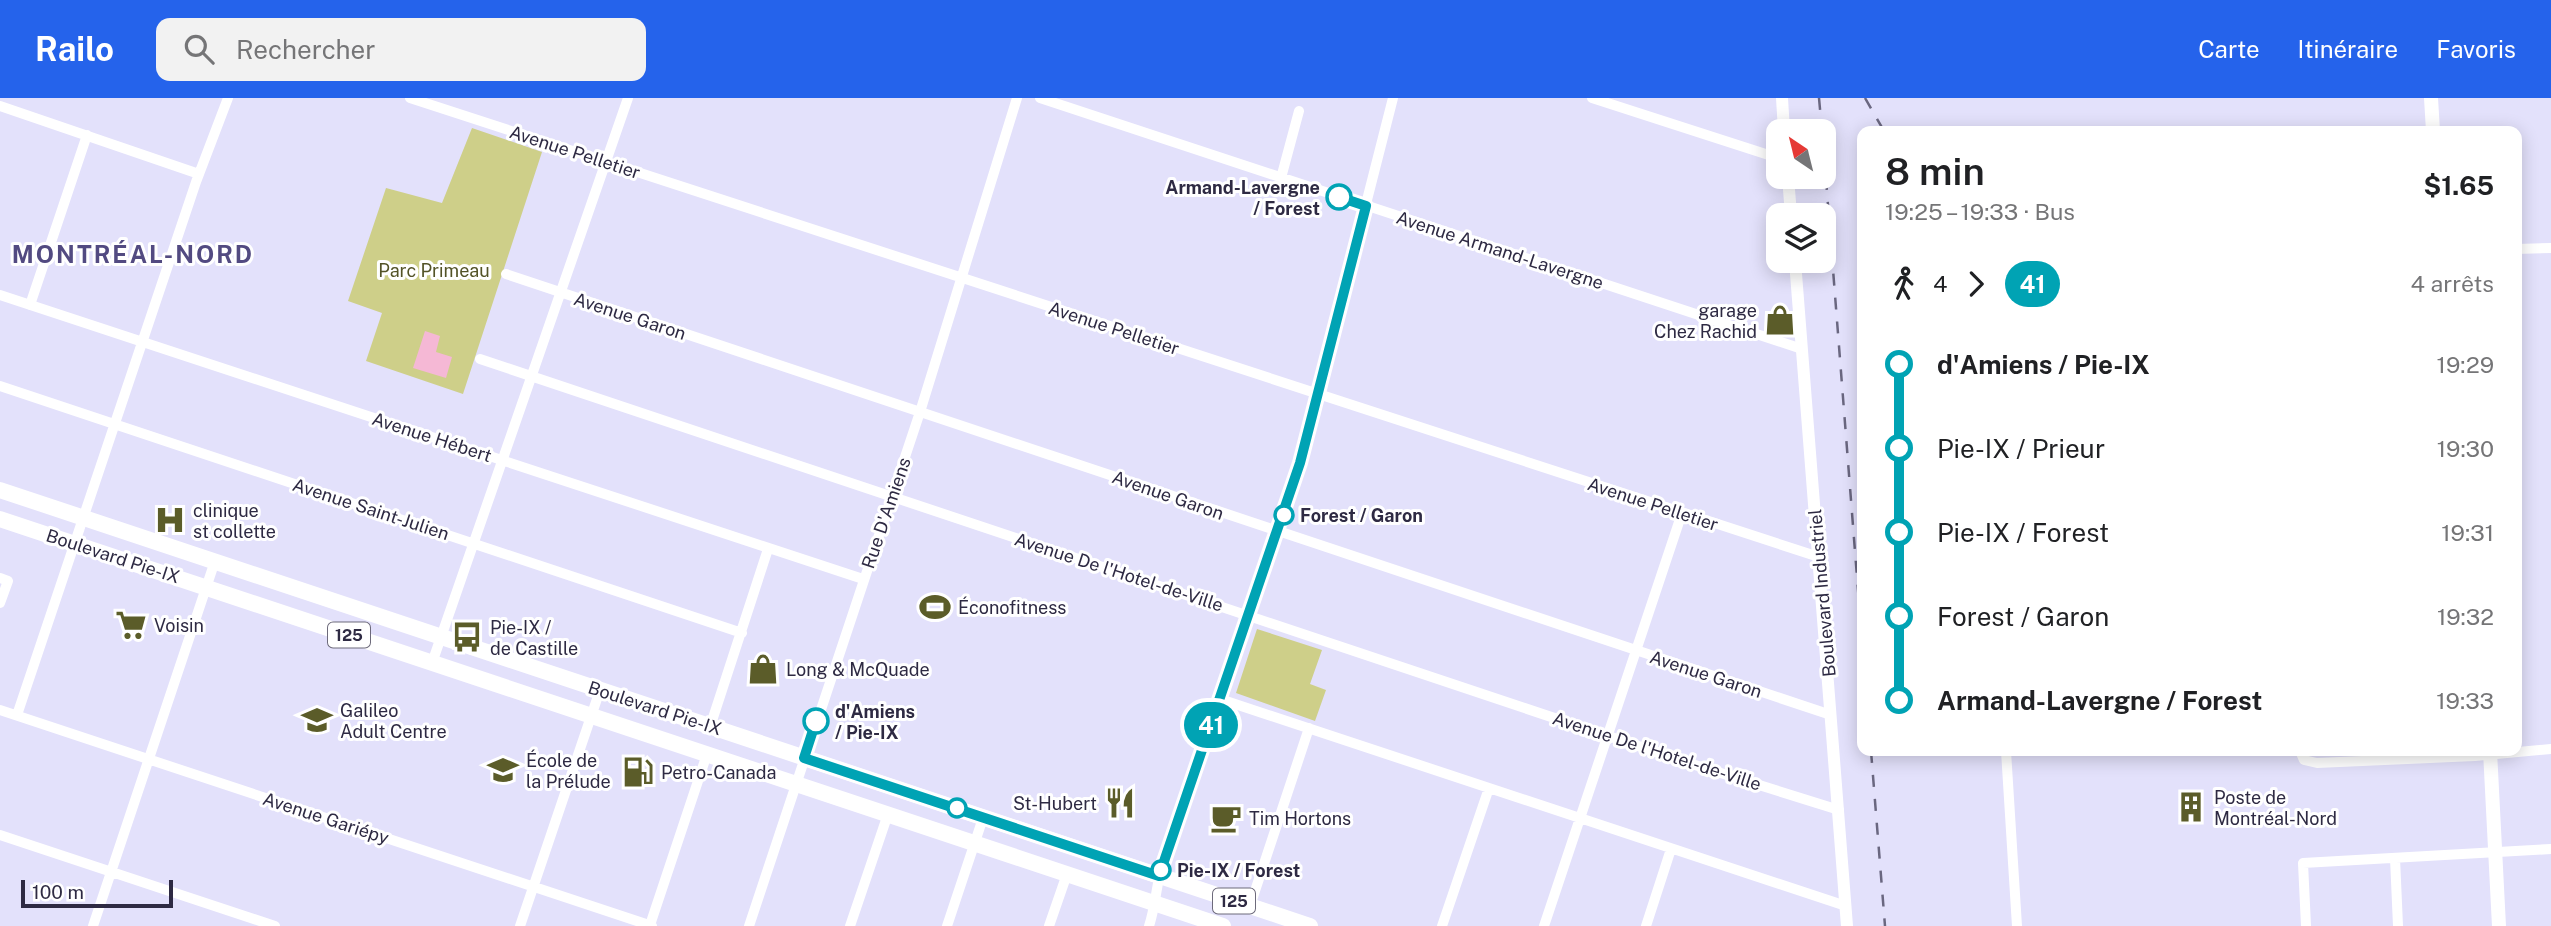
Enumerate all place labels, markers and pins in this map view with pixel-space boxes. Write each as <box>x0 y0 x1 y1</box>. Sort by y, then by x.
place label: Armand-Lavergne / Forest <box>1165 177 1320 219</box>
marker: Armand-Lavergne / Forest <box>1326 184 1352 210</box>
place label: garage Chez Rachid <box>1654 300 1757 342</box>
shop icon: garage Chez Rachid <box>1763 303 1797 337</box>
place label: clinique st collette <box>193 500 276 542</box>
hospital icon: clinique st collette <box>153 503 187 537</box>
marker: Forest / Garon <box>1274 505 1294 525</box>
place label: Forest / Garon <box>1300 505 1423 526</box>
sports icon: Éconofitness <box>918 590 952 624</box>
place label: Éconofitness <box>958 596 1066 618</box>
supermarket icon: Voisin <box>114 608 148 642</box>
place label: Voisin <box>154 615 204 636</box>
place label: Pie-IX / de Castille <box>490 617 578 659</box>
bus stop icon: Pie-IX / de Castille <box>450 620 484 654</box>
shop icon: Long & McQuade <box>746 652 780 686</box>
place label: Long & McQuade <box>786 659 930 680</box>
place label: Galileo Adult Centre <box>340 700 447 742</box>
place label: d'Amiens / Pie-IX <box>835 701 915 743</box>
school or university icon: Galileo Adult Centre <box>300 703 334 737</box>
marker: d'Amiens / Pie-IX <box>803 708 829 734</box>
place label: École de la Prélude <box>526 749 611 792</box>
school or university icon: École de la Prélude <box>486 753 520 787</box>
fuel station icon: Petro-Canada <box>621 755 655 789</box>
place label: Petro-Canada <box>661 762 776 783</box>
restaurant icon: St-Hubert <box>1103 786 1137 820</box>
place label: Poste de Montréal-Nord <box>2214 787 2337 829</box>
building icon: Poste de Montréal-Nord <box>2174 790 2208 824</box>
place label: St-Hubert <box>1013 793 1097 814</box>
unlabelled marker <box>947 798 967 818</box>
cafe icon: Tim Hortons <box>1209 801 1243 835</box>
place label: Tim Hortons <box>1249 808 1351 829</box>
marker: Pie-IX / Forest <box>1151 860 1171 880</box>
place label: Pie-IX / Forest <box>1177 860 1300 881</box>

